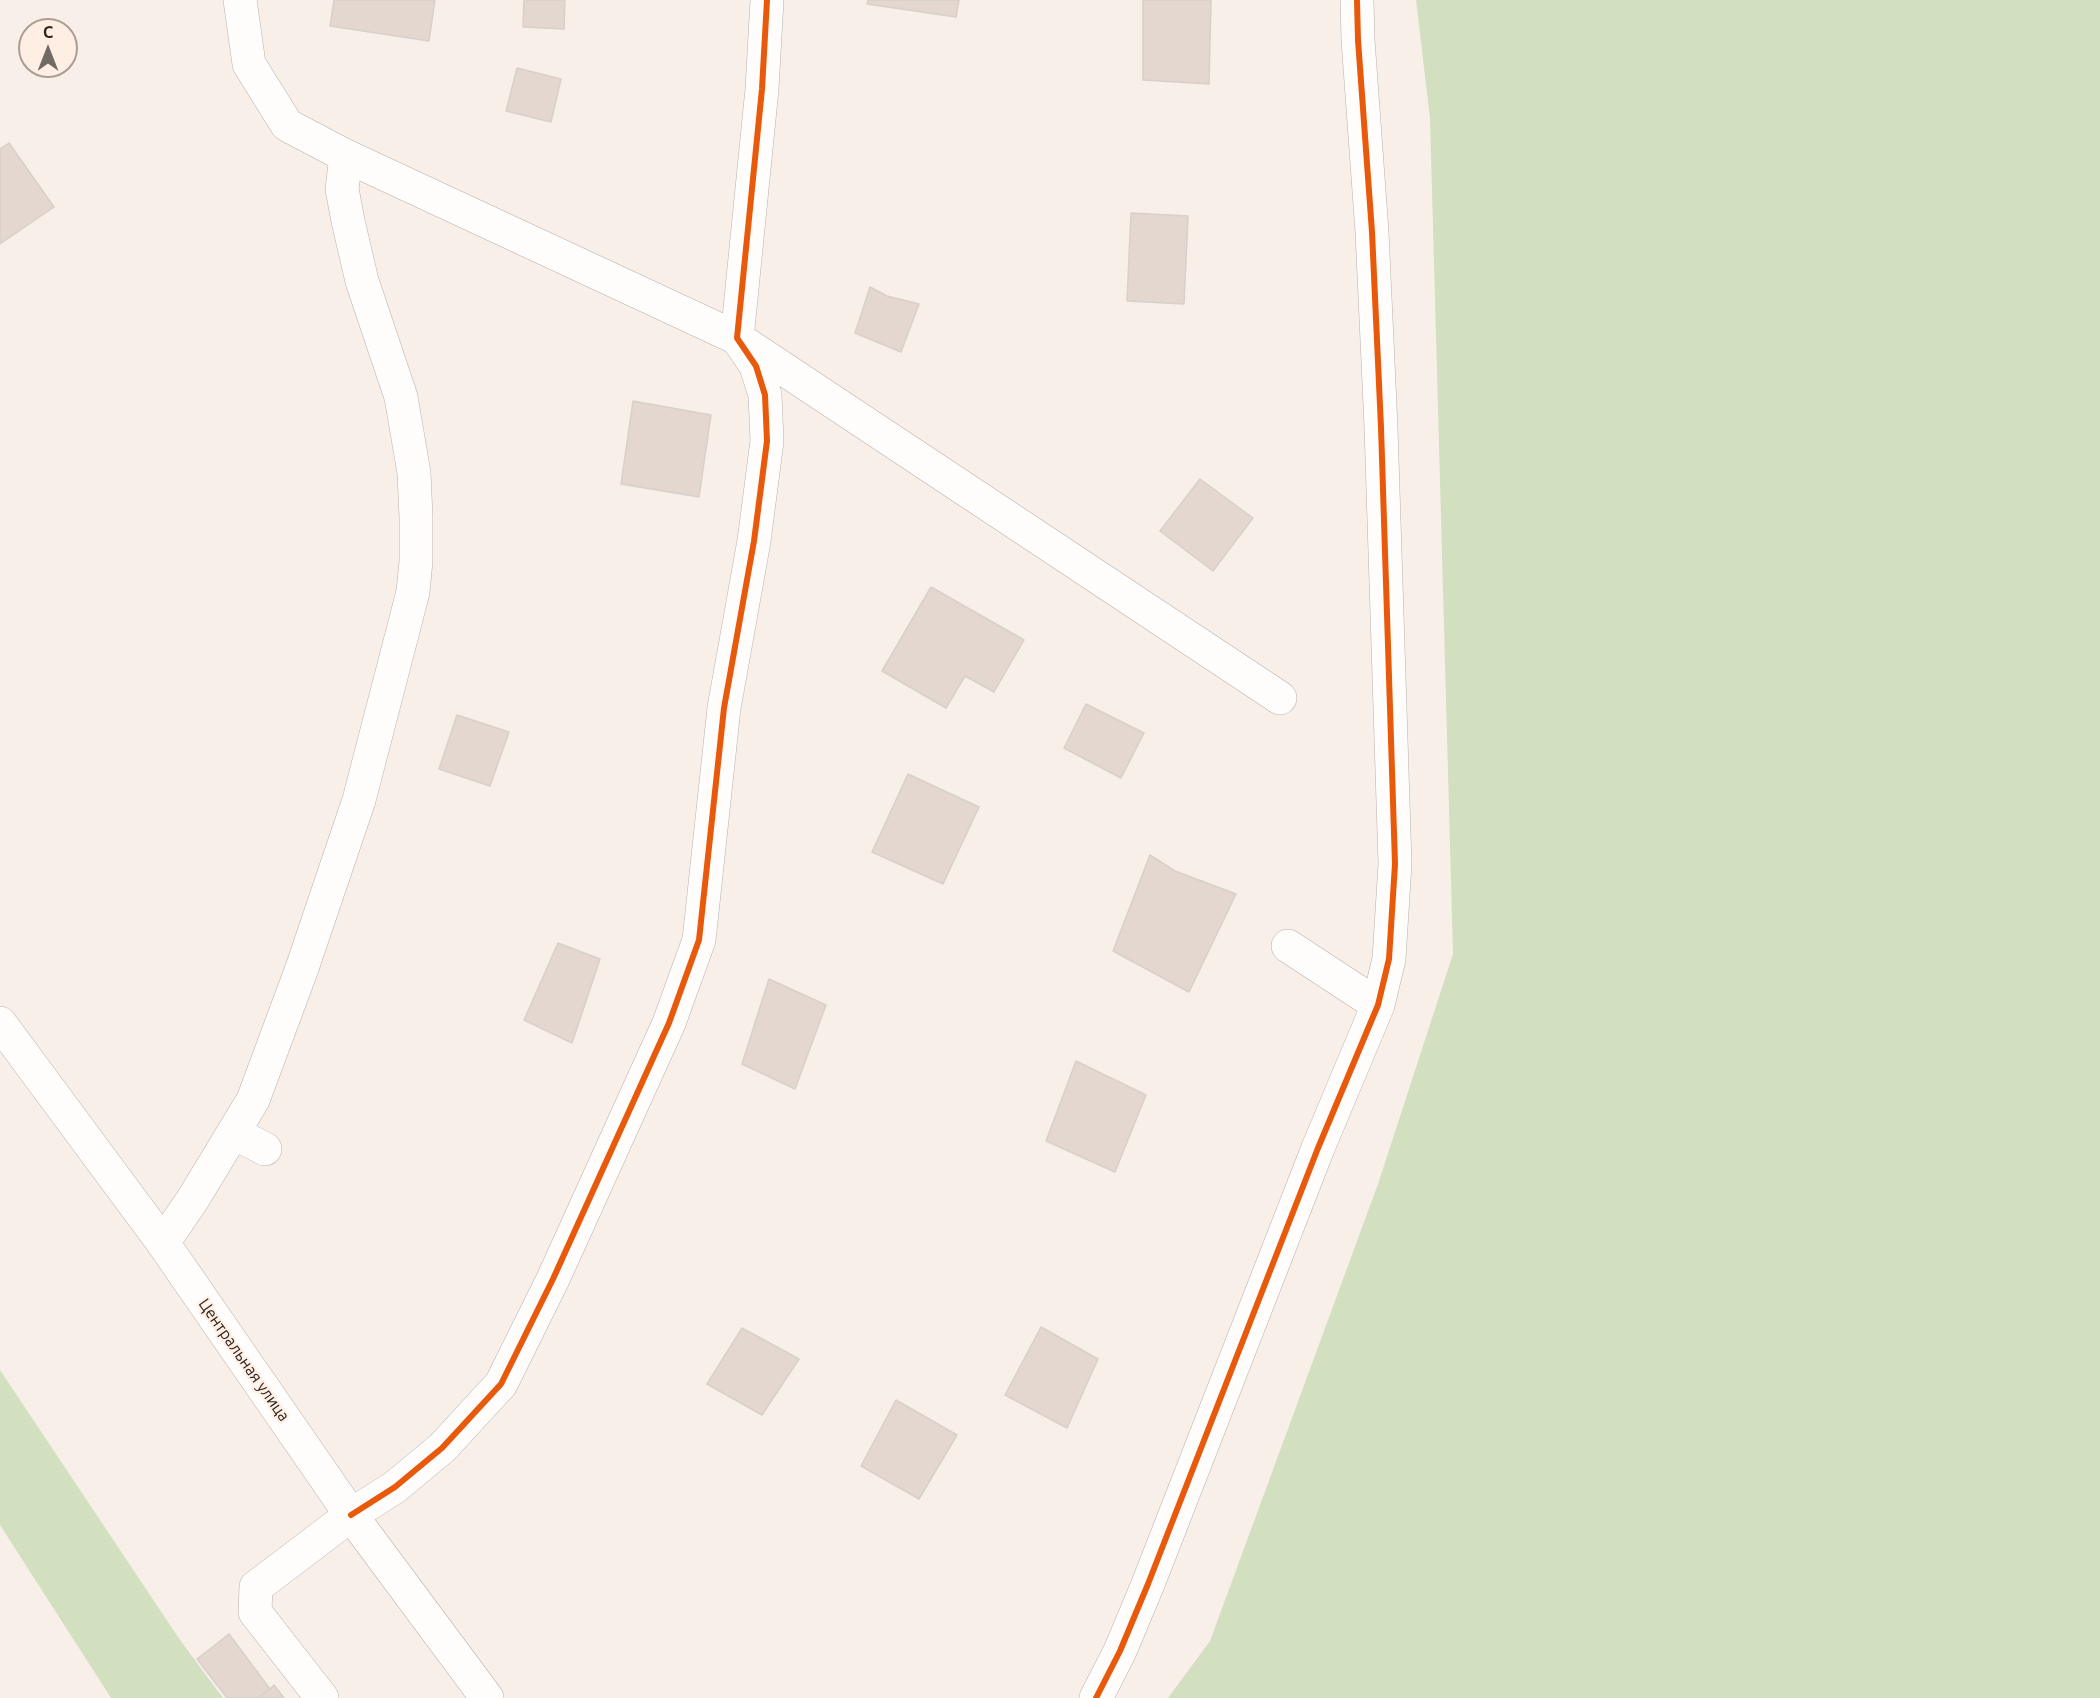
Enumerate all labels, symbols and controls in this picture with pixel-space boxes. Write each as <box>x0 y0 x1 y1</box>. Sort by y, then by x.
north arrow <box>18 18 78 78</box>
text: С <box>43 23 53 41</box>
street label: Центральная улица <box>194 1295 294 1425</box>

